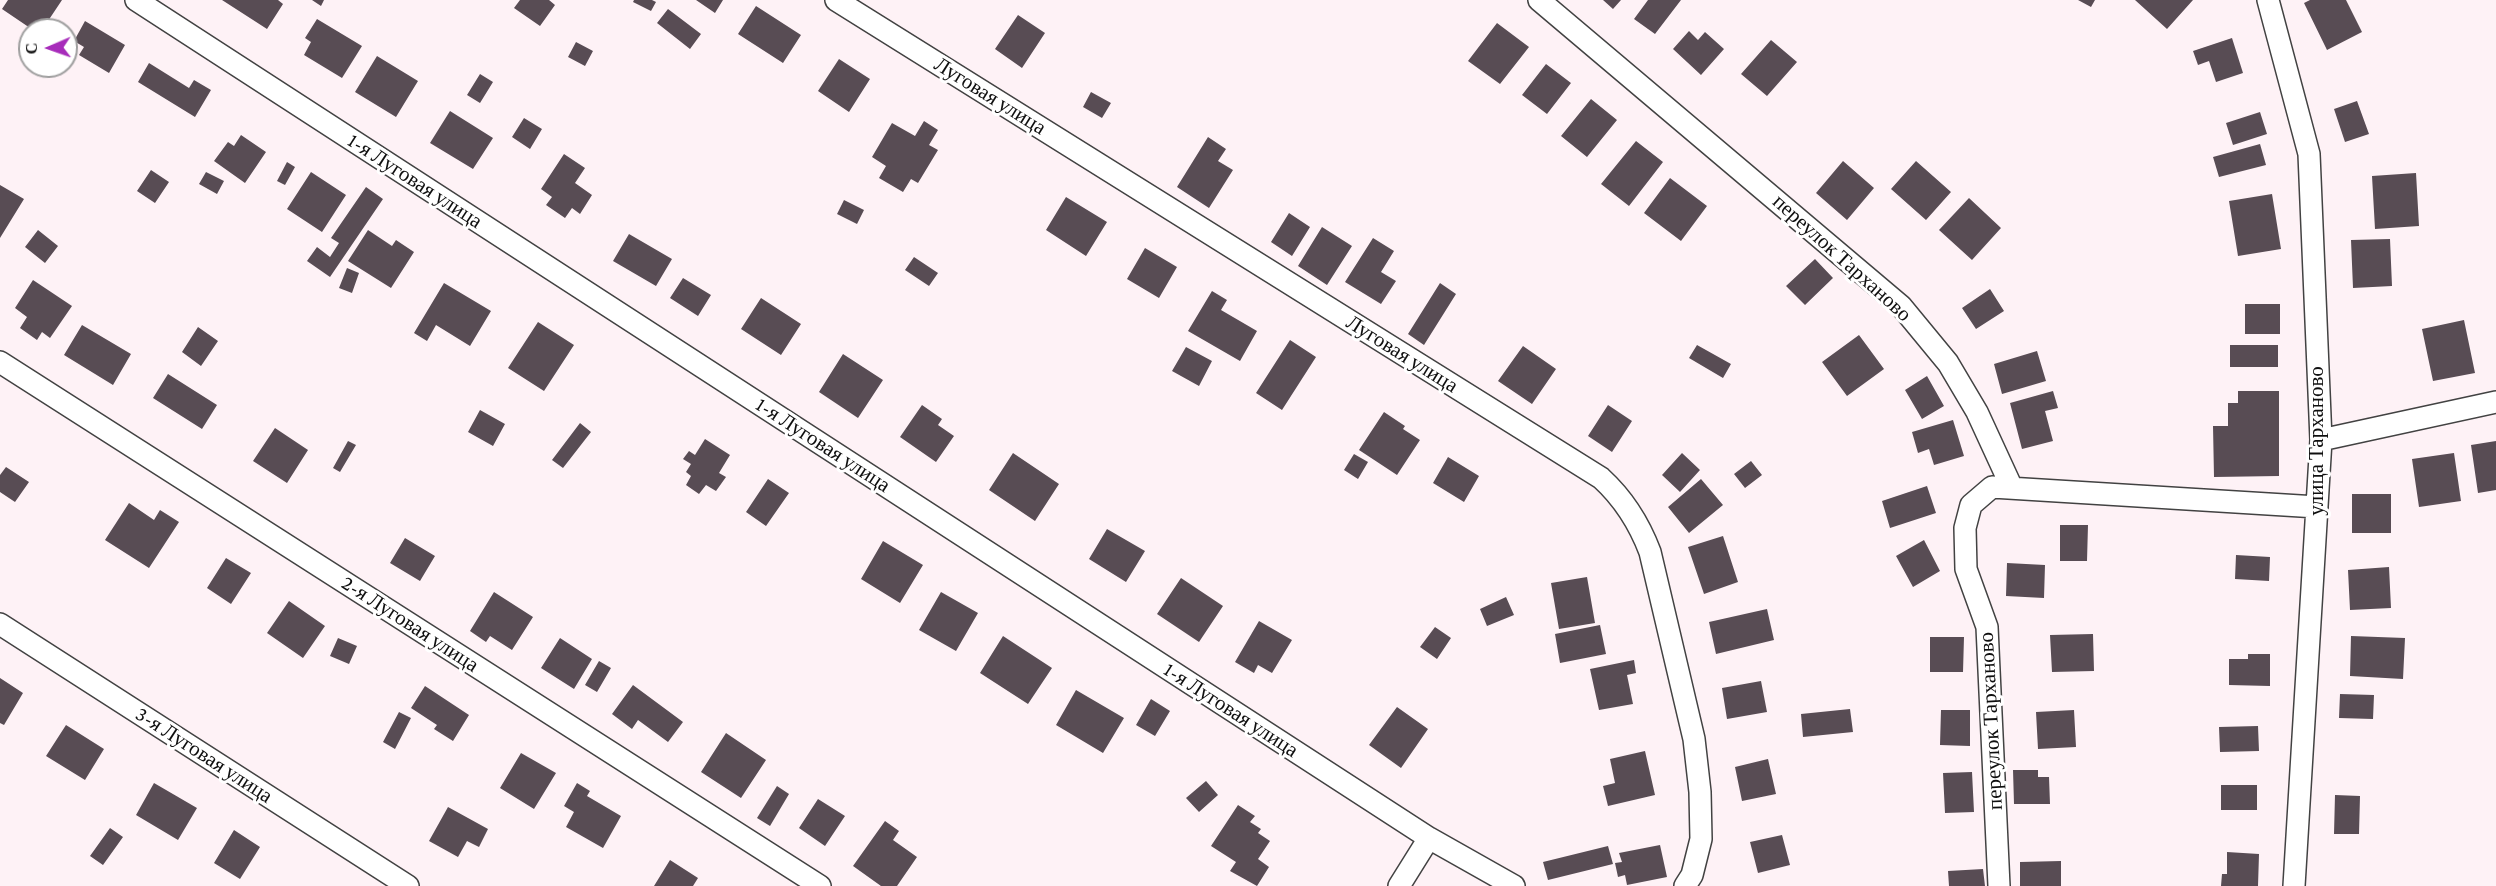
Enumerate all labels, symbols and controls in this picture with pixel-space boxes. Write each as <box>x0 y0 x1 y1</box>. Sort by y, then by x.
north arrow <box>18 18 78 78</box>
text: С <box>23 43 40 55</box>
street label: Луговая улица <box>929 52 1051 140</box>
street label: 1-я Луговая улица <box>343 128 487 234</box>
street label: переулок Тарханово <box>1767 189 1917 327</box>
street label: Луговая улица <box>1341 310 1463 398</box>
street label: улица Тарханово <box>2304 366 2330 516</box>
street label: 1-я Луговая улица <box>751 392 895 498</box>
street label: 2-я Луговая улица <box>337 570 483 678</box>
street label: переулок Тарханово <box>1974 631 2008 811</box>
street label: 1-я Луговая улица <box>1159 657 1303 763</box>
street label: 3-я Луговая улица <box>131 701 277 809</box>

